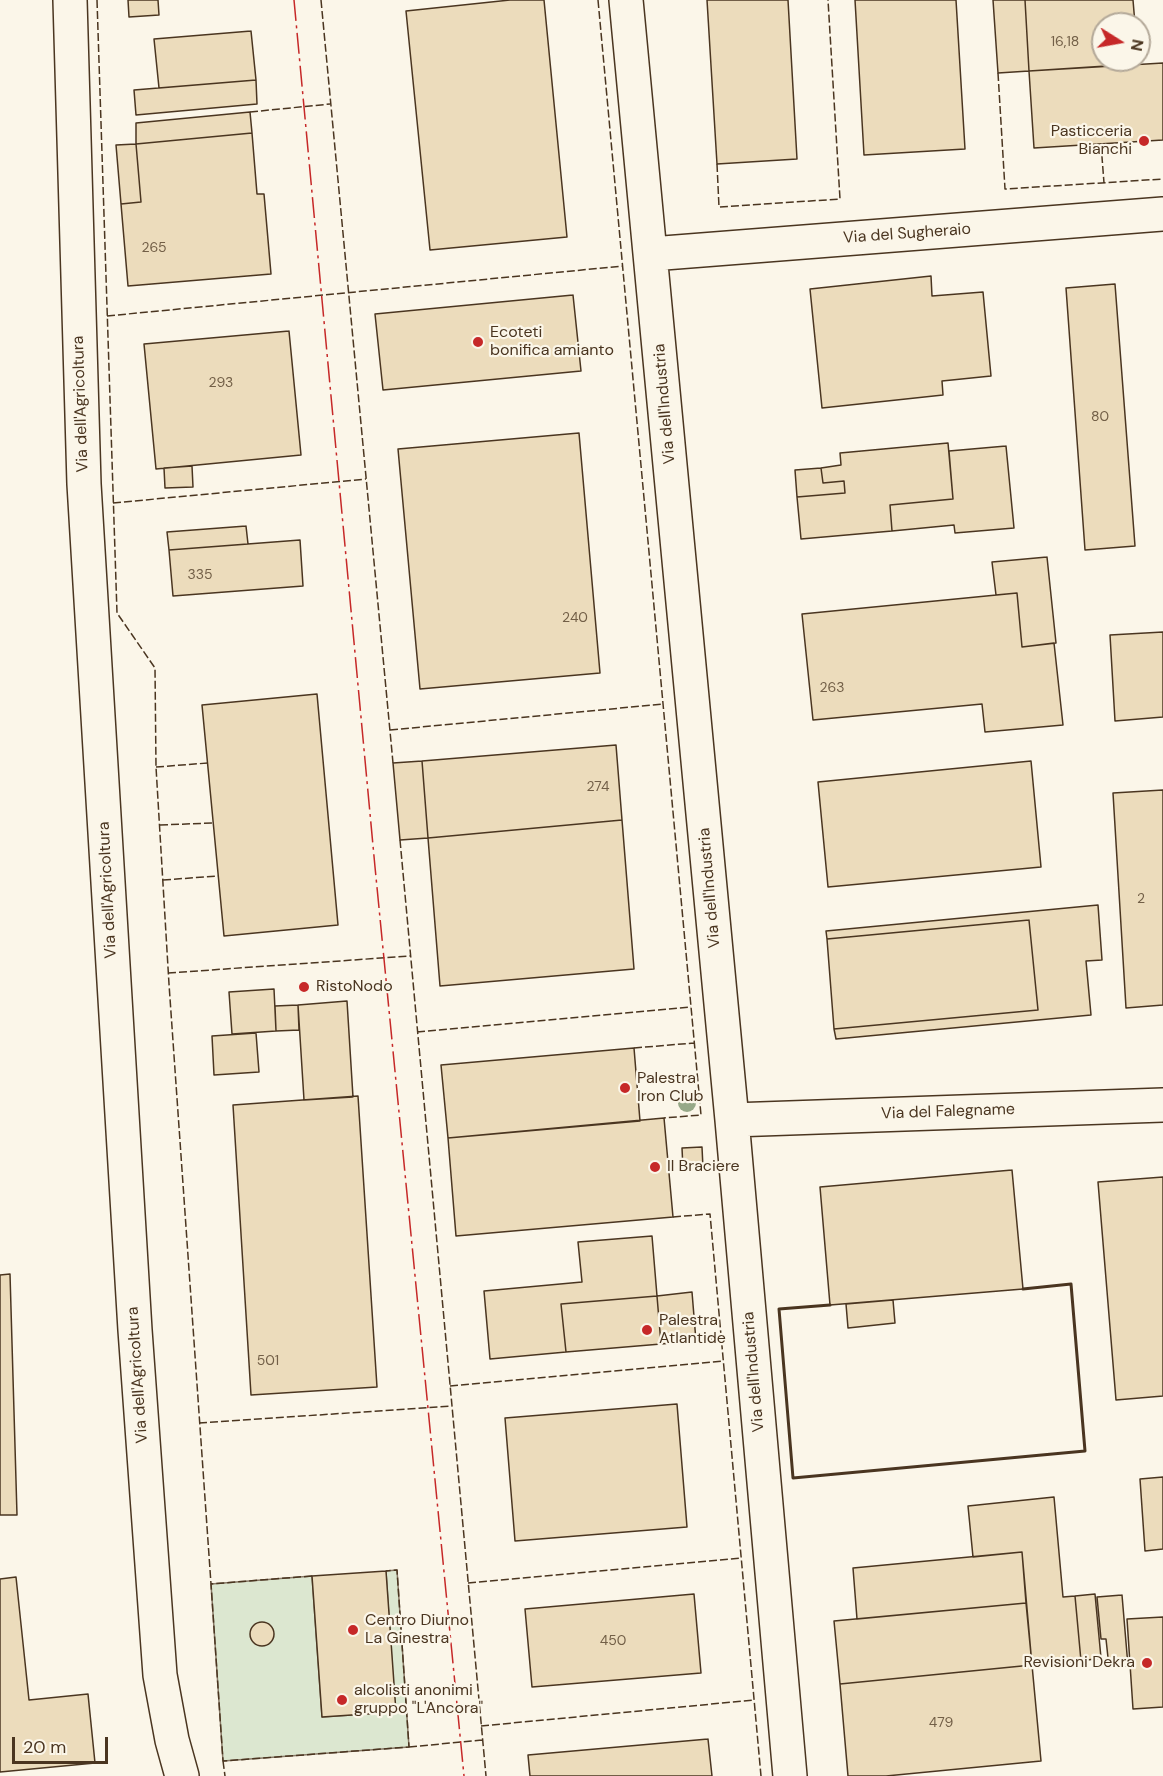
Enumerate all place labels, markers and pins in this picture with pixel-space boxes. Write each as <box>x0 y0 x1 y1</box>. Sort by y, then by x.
place label: Pasticceria Bianchi <box>1051 122 1132 160</box>
marker: Pasticceria Bianchi <box>1137 134 1151 148</box>
place label: Ecoteti bonifica amianto <box>490 323 614 361</box>
marker: Ecoteti bonifica amianto <box>471 335 485 349</box>
place label: RistoNodo <box>316 977 393 997</box>
marker: RistoNodo <box>297 980 311 994</box>
place label: Palestra Iron Club <box>637 1069 704 1107</box>
marker: Palestra Iron Club <box>618 1081 632 1095</box>
place label: Il Braciere <box>667 1157 740 1177</box>
marker: Il Braciere <box>648 1160 662 1174</box>
place label: Palestra Atlantide <box>659 1311 726 1349</box>
marker: Palestra Atlantide <box>640 1323 654 1337</box>
place label: Centro Diurno La Ginestra <box>365 1611 469 1649</box>
marker: Centro Diurno La Ginestra <box>346 1623 360 1637</box>
place label: Revisioni Dekra <box>1024 1653 1135 1673</box>
marker: Revisioni Dekra <box>1140 1656 1154 1670</box>
place label: alcolisti anonimi gruppo "L'Ancora" <box>354 1681 483 1719</box>
marker: alcolisti anonimi gruppo "L'Ancora" <box>335 1693 349 1707</box>

